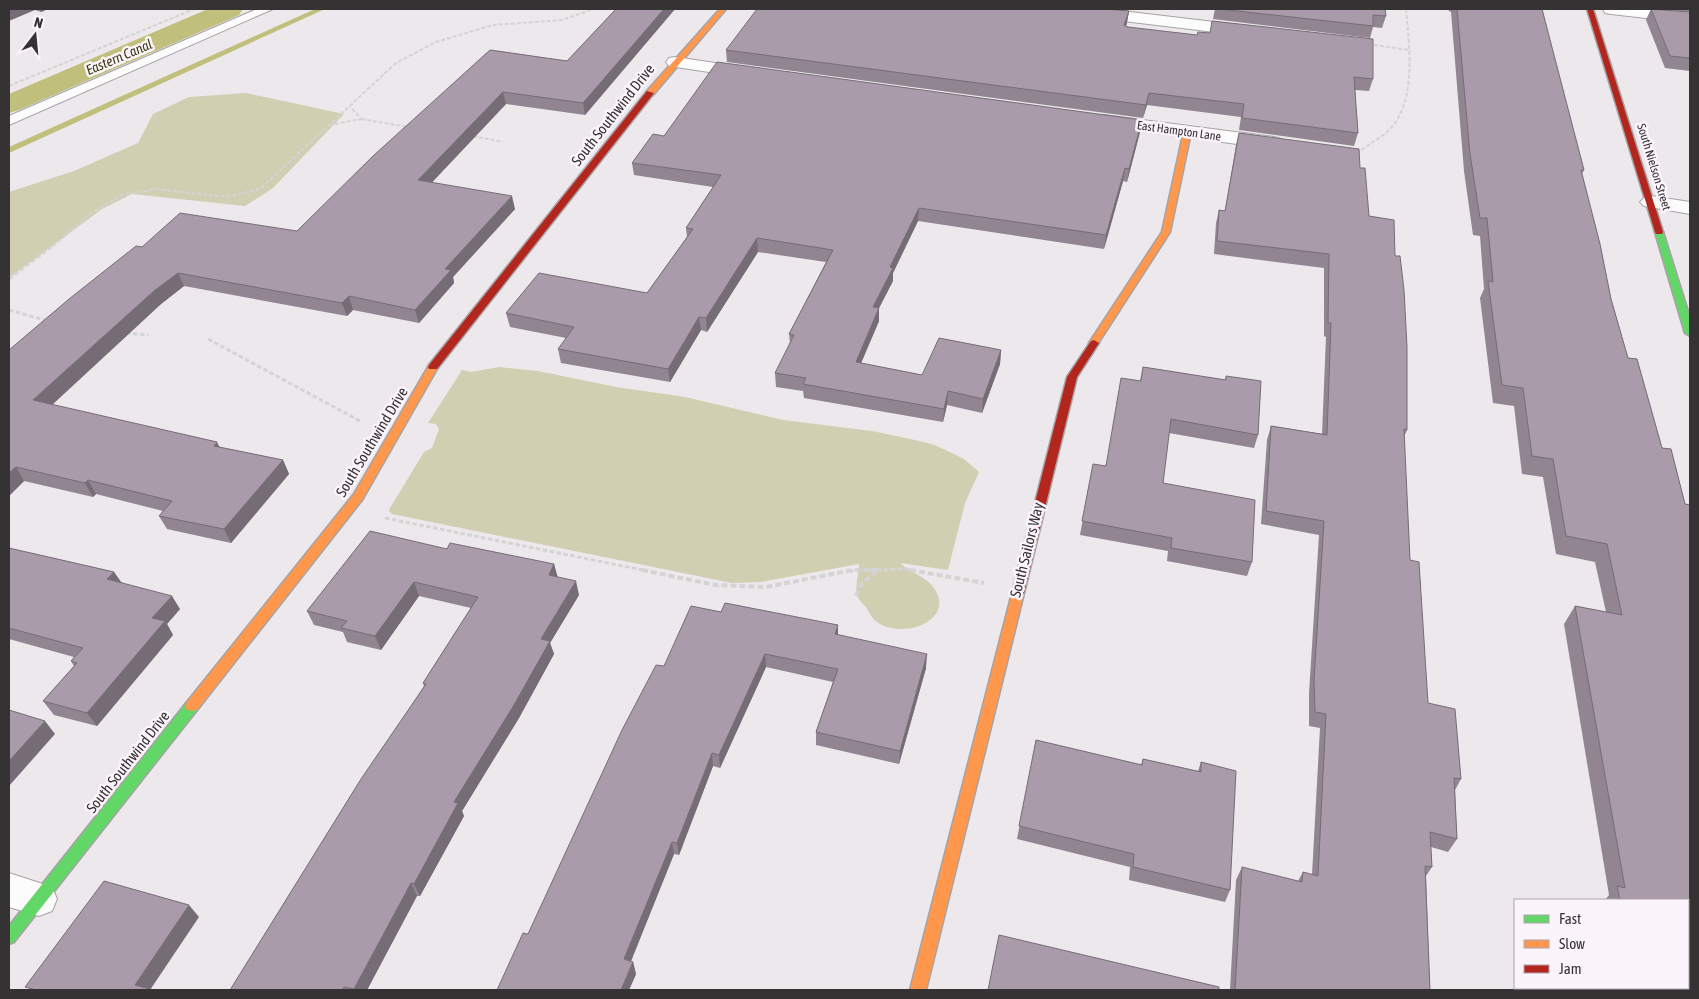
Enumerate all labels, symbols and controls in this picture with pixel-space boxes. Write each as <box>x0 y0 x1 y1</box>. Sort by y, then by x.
north arrow <box>10 10 60 60</box>
text: N <box>32 14 45 31</box>
water label: Eastern Canal <box>84 36 155 78</box>
street label: South Southwind Drive <box>568 60 658 169</box>
street label: East Hampton Lane <box>1136 118 1222 144</box>
street label: South Nielson Street <box>1634 122 1674 212</box>
street label: South Southwind Drive <box>332 384 411 499</box>
street label: South Sailors Way <box>1007 501 1047 599</box>
street label: South Southwind Drive <box>83 707 173 816</box>
legend <box>1514 899 1689 989</box>
text: Fast <box>1559 910 1581 927</box>
text: Slow <box>1559 935 1585 952</box>
text: Jam <box>1559 960 1582 977</box>

